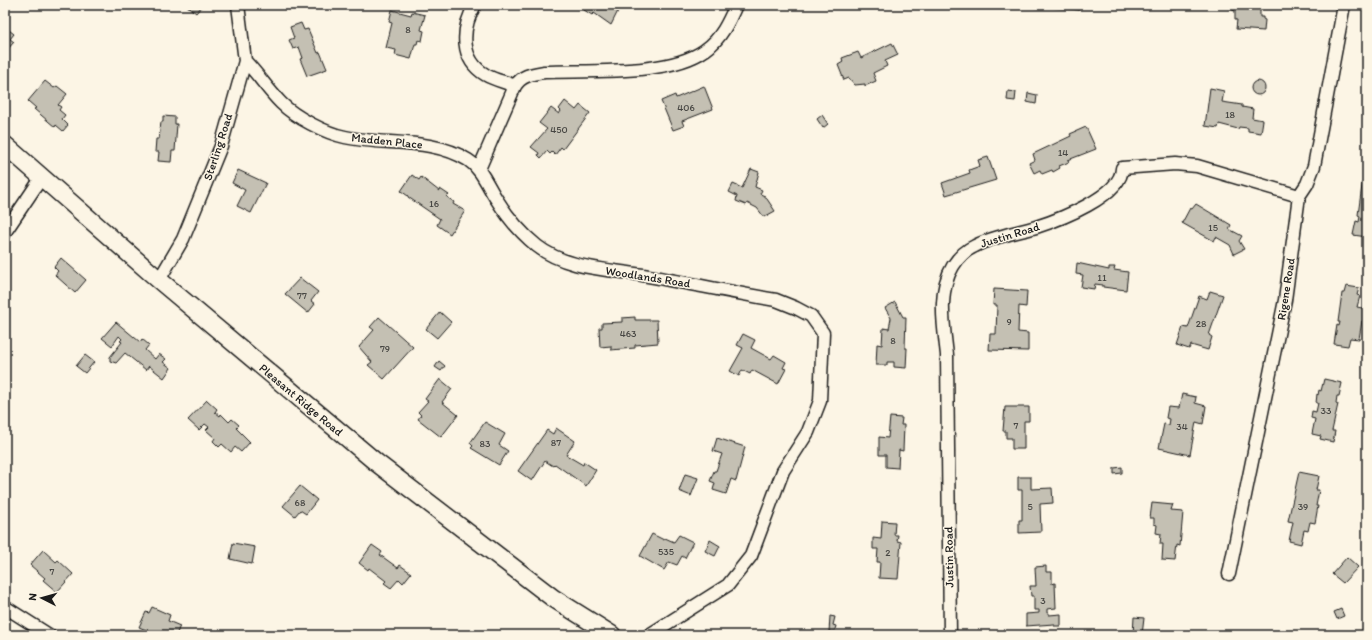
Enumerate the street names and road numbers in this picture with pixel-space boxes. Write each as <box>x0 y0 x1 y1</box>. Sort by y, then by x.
street label: Sterling Road <box>201 111 236 182</box>
street label: Madden Place <box>351 130 424 152</box>
street label: Justin Road <box>979 219 1042 251</box>
street label: Rigene Road <box>1274 256 1298 321</box>
street label: Woodlands Road <box>605 263 692 291</box>
street label: Pleasant Ridge Road <box>256 361 346 439</box>
street label: Justin Road <box>941 526 957 588</box>

